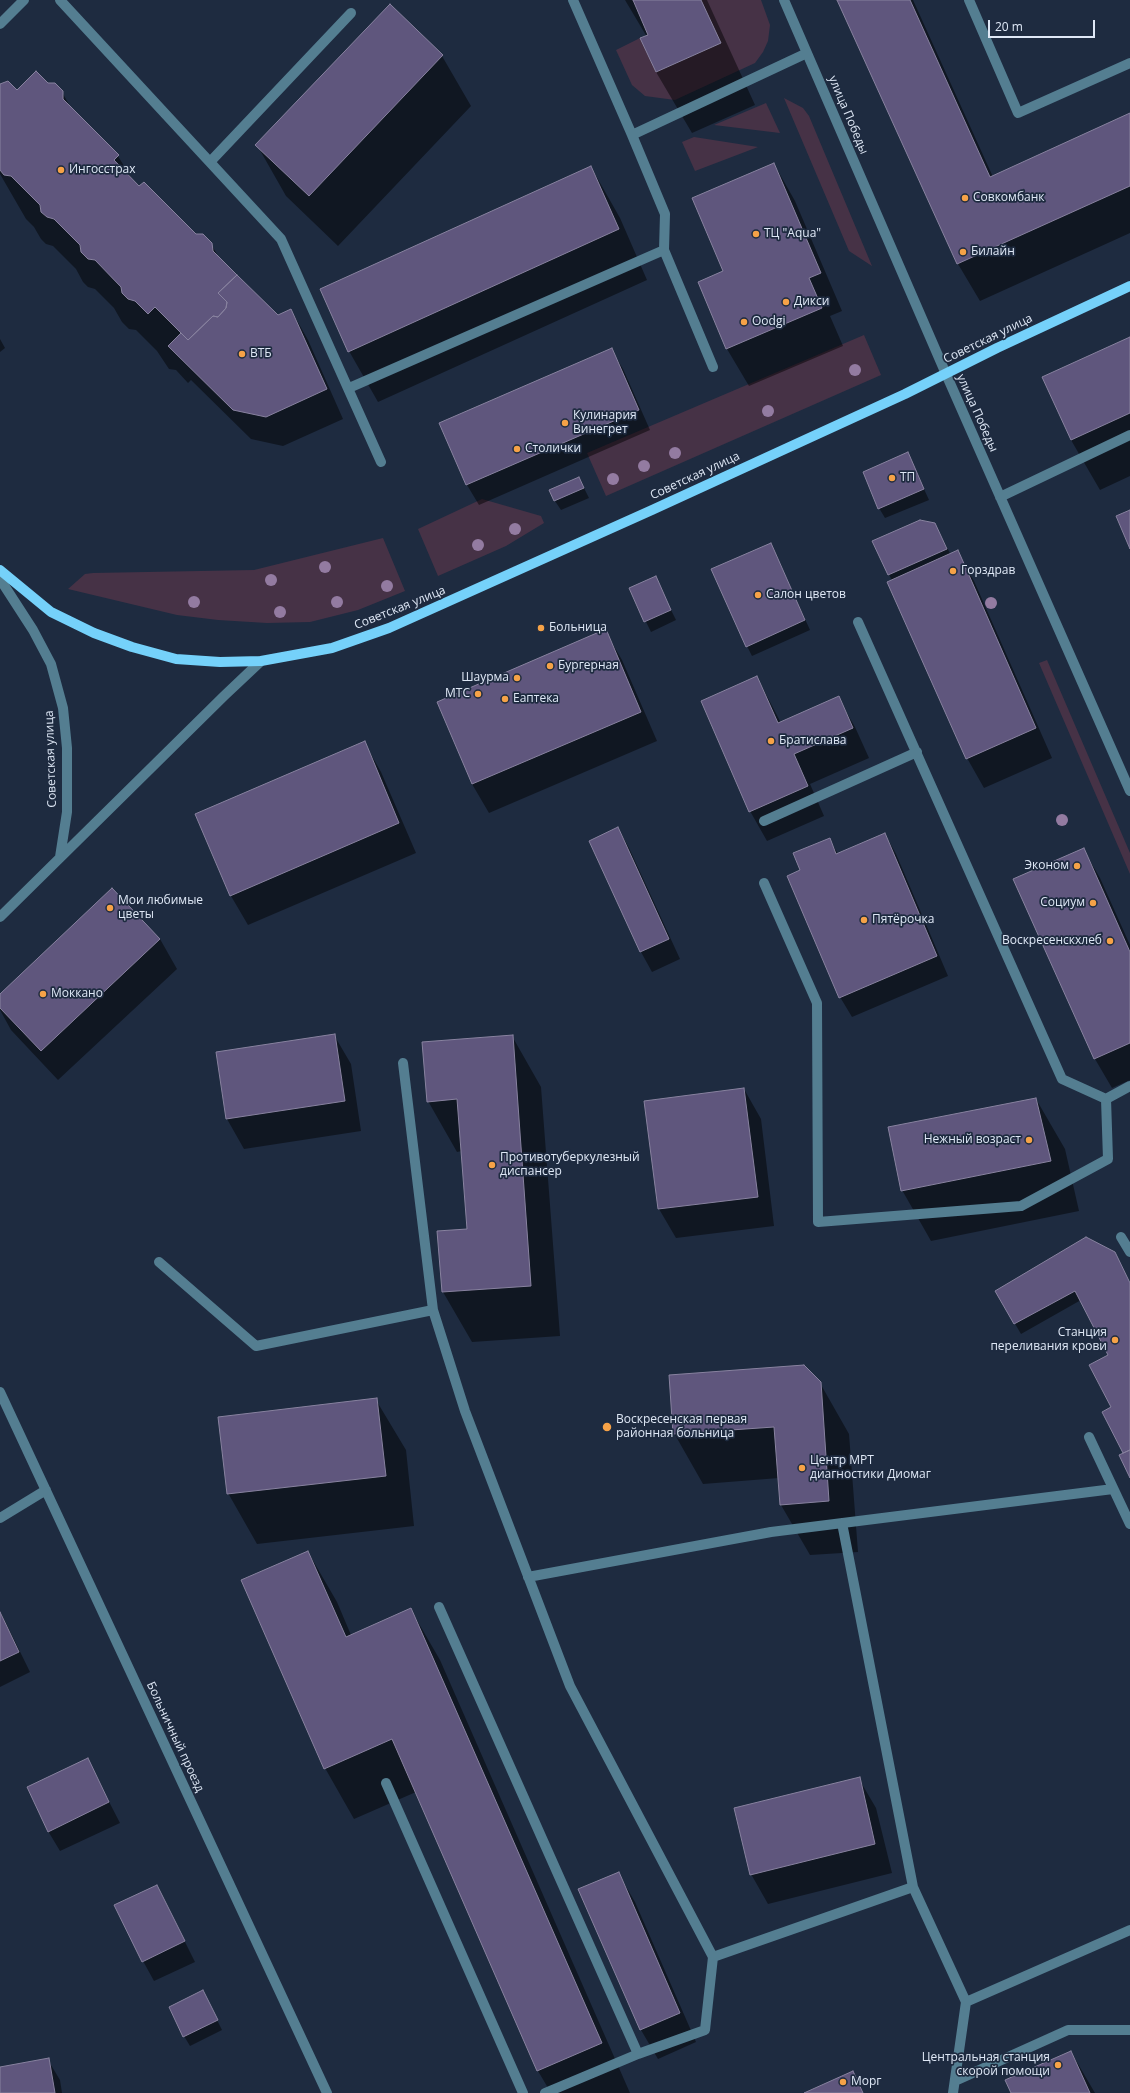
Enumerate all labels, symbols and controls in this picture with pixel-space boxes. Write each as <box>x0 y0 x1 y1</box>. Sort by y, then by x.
scale bar <box>990 12 1097 38</box>
text: 20 m <box>995 18 1023 35</box>
street label: улица Победы <box>825 74 871 156</box>
place label: Ингосстрах <box>69 163 136 177</box>
marker: Ингосстрах <box>56 165 66 175</box>
place label: Совкомбанк <box>973 191 1044 205</box>
marker: Совкомбанк <box>960 193 970 203</box>
place label: ТЦ "Aqua" <box>764 227 821 241</box>
marker: ТЦ "Aqua" <box>751 229 761 239</box>
place label: Билайн <box>971 245 1015 259</box>
marker: Билайн <box>958 247 968 257</box>
place label: Дикси <box>794 295 829 309</box>
marker: Дикси <box>781 297 791 307</box>
street label: Советская улица <box>941 311 1035 367</box>
place label: Oodgi <box>752 315 785 329</box>
marker: Oodgi <box>739 317 749 327</box>
place label: ВТБ <box>250 347 272 361</box>
marker: ВТБ <box>237 349 247 359</box>
street label: улица Победы <box>953 372 1001 454</box>
place label: Кулинария Винегрет <box>573 409 637 437</box>
marker: Кулинария Винегрет <box>560 418 570 428</box>
place label: Столички <box>525 442 581 456</box>
marker: Столички <box>512 444 522 454</box>
street label: Советская улица <box>648 449 742 503</box>
place label: ТП <box>900 471 915 485</box>
marker: ТП <box>887 473 897 483</box>
place label: Горздрав <box>961 564 1015 578</box>
marker: Горздрав <box>948 566 958 576</box>
street label: Советская улица <box>352 583 448 633</box>
place label: Салон цветов <box>766 588 846 602</box>
marker: Салон цветов <box>753 590 763 600</box>
place label: Больница <box>549 621 607 635</box>
marker: Больница <box>536 623 546 633</box>
place label: Бургерная <box>558 659 619 673</box>
marker: Бургерная <box>545 661 555 671</box>
place label: Шаурма <box>461 671 509 685</box>
marker: Шаурма <box>512 673 522 683</box>
place label: МТС <box>445 687 470 701</box>
marker: МТС <box>473 689 483 699</box>
place label: Еаптека <box>513 692 559 706</box>
marker: Еаптека <box>500 694 510 704</box>
street label: Советская улица <box>42 710 60 808</box>
place label: Братислава <box>779 734 846 748</box>
marker: Братислава <box>766 736 776 746</box>
place label: Эконом <box>1024 859 1069 873</box>
marker: Эконом <box>1072 861 1082 871</box>
place label: Мои любимые цветы <box>118 894 203 922</box>
place label: Социум <box>1040 896 1085 910</box>
marker: Социум <box>1088 898 1098 908</box>
marker: Мои любимые цветы <box>105 903 115 913</box>
place label: Пятёрочка <box>872 913 934 927</box>
marker: Пятёрочка <box>859 915 869 925</box>
place label: Воскресенскхлеб <box>1002 934 1102 948</box>
marker: Воскресенскхлеб <box>1105 936 1115 946</box>
place label: Моккано <box>51 987 103 1001</box>
marker: Моккано <box>38 989 48 999</box>
place label: Нежный возраст <box>924 1133 1021 1147</box>
marker: Нежный возраст <box>1024 1135 1034 1145</box>
place label: Противотуберкулезный диспансер <box>500 1151 640 1179</box>
marker: Противотуберкулезный диспансер <box>487 1160 497 1170</box>
place label: Станция переливания крови <box>990 1326 1107 1354</box>
marker: Станция переливания крови <box>1110 1335 1120 1345</box>
place label: Воскресенская первая районная больница <box>616 1413 747 1441</box>
marker: Воскресенская первая районная больница <box>601 1421 613 1433</box>
place label: Центр МРТ диагностики Диомаг <box>810 1454 931 1482</box>
marker: Центр МРТ диагностики Диомаг <box>797 1463 807 1473</box>
street label: Больничный проезд <box>143 1680 207 1794</box>
place label: Центральная станция скорой помощи <box>922 2051 1050 2079</box>
marker: Центральная станция скорой помощи <box>1053 2060 1063 2070</box>
place label: Морг <box>851 2075 882 2089</box>
marker: Морг <box>838 2077 848 2087</box>

